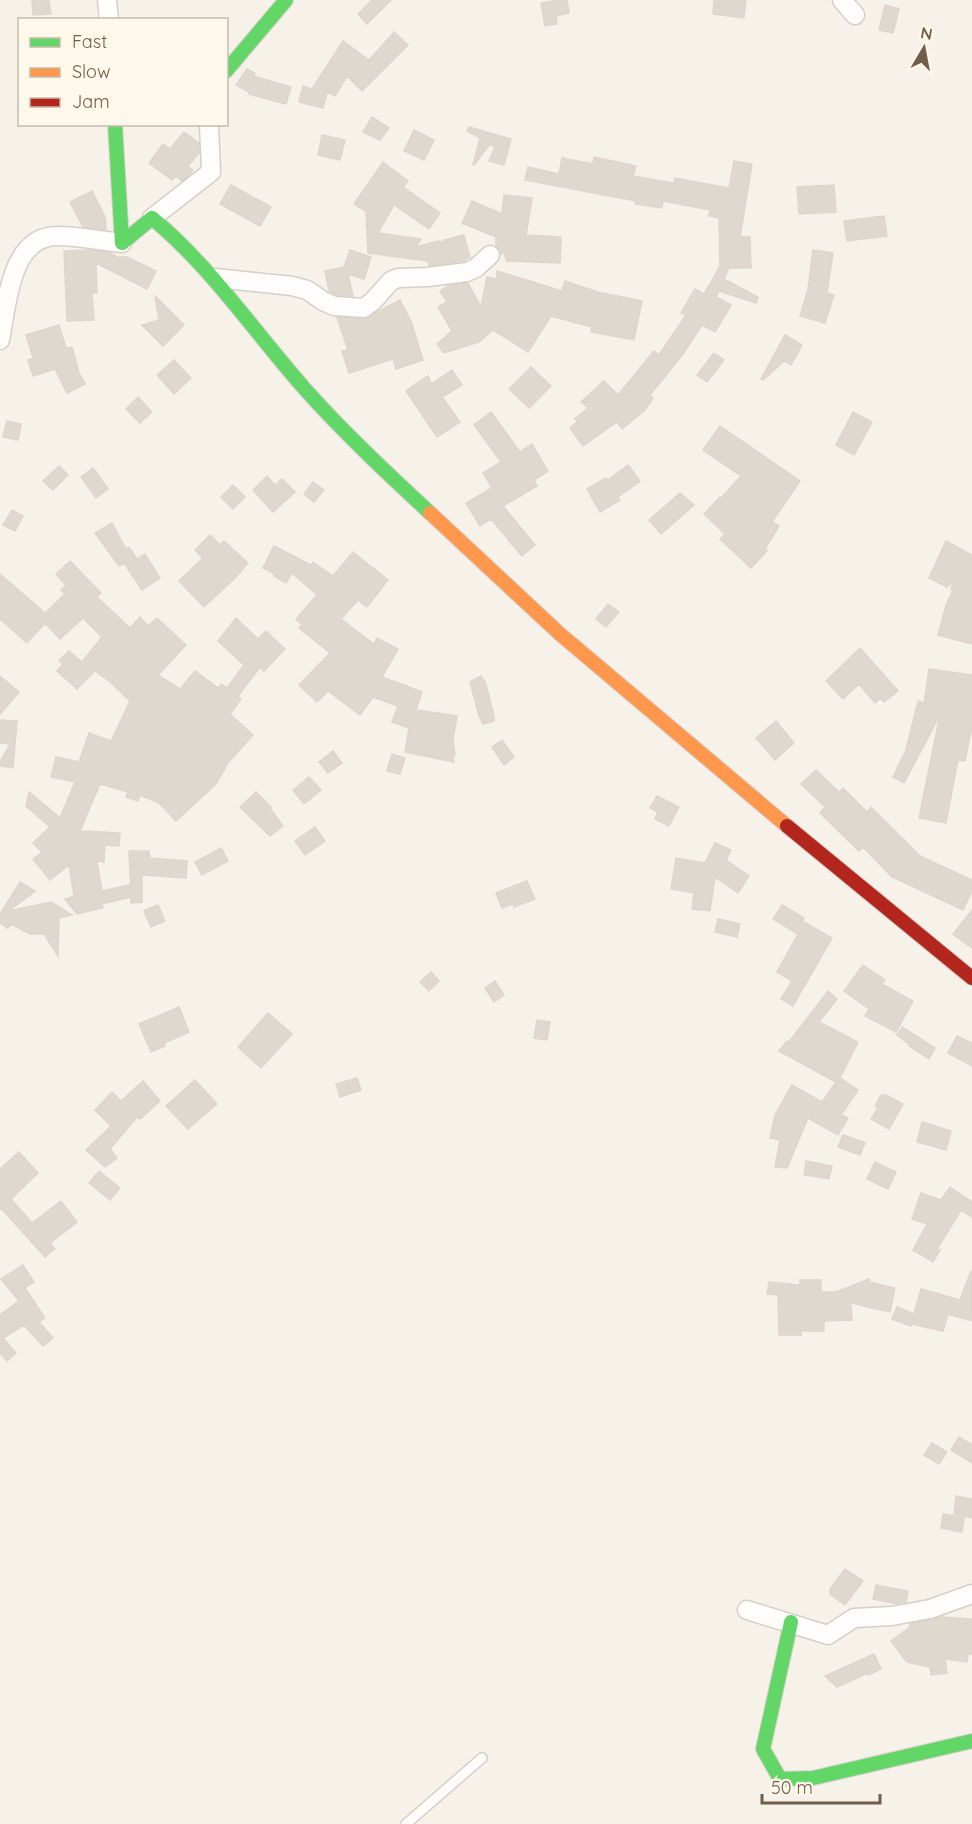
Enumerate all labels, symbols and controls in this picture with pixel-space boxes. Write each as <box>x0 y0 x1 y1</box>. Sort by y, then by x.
legend <box>18 18 228 126</box>
north arrow <box>894 18 954 78</box>
text: N <box>919 22 934 44</box>
text: Fast <box>72 30 107 53</box>
text: Slow <box>72 60 110 83</box>
text: Jam <box>72 90 110 113</box>
scale bar <box>762 1767 880 1805</box>
text: 50 m <box>771 1776 813 1799</box>

